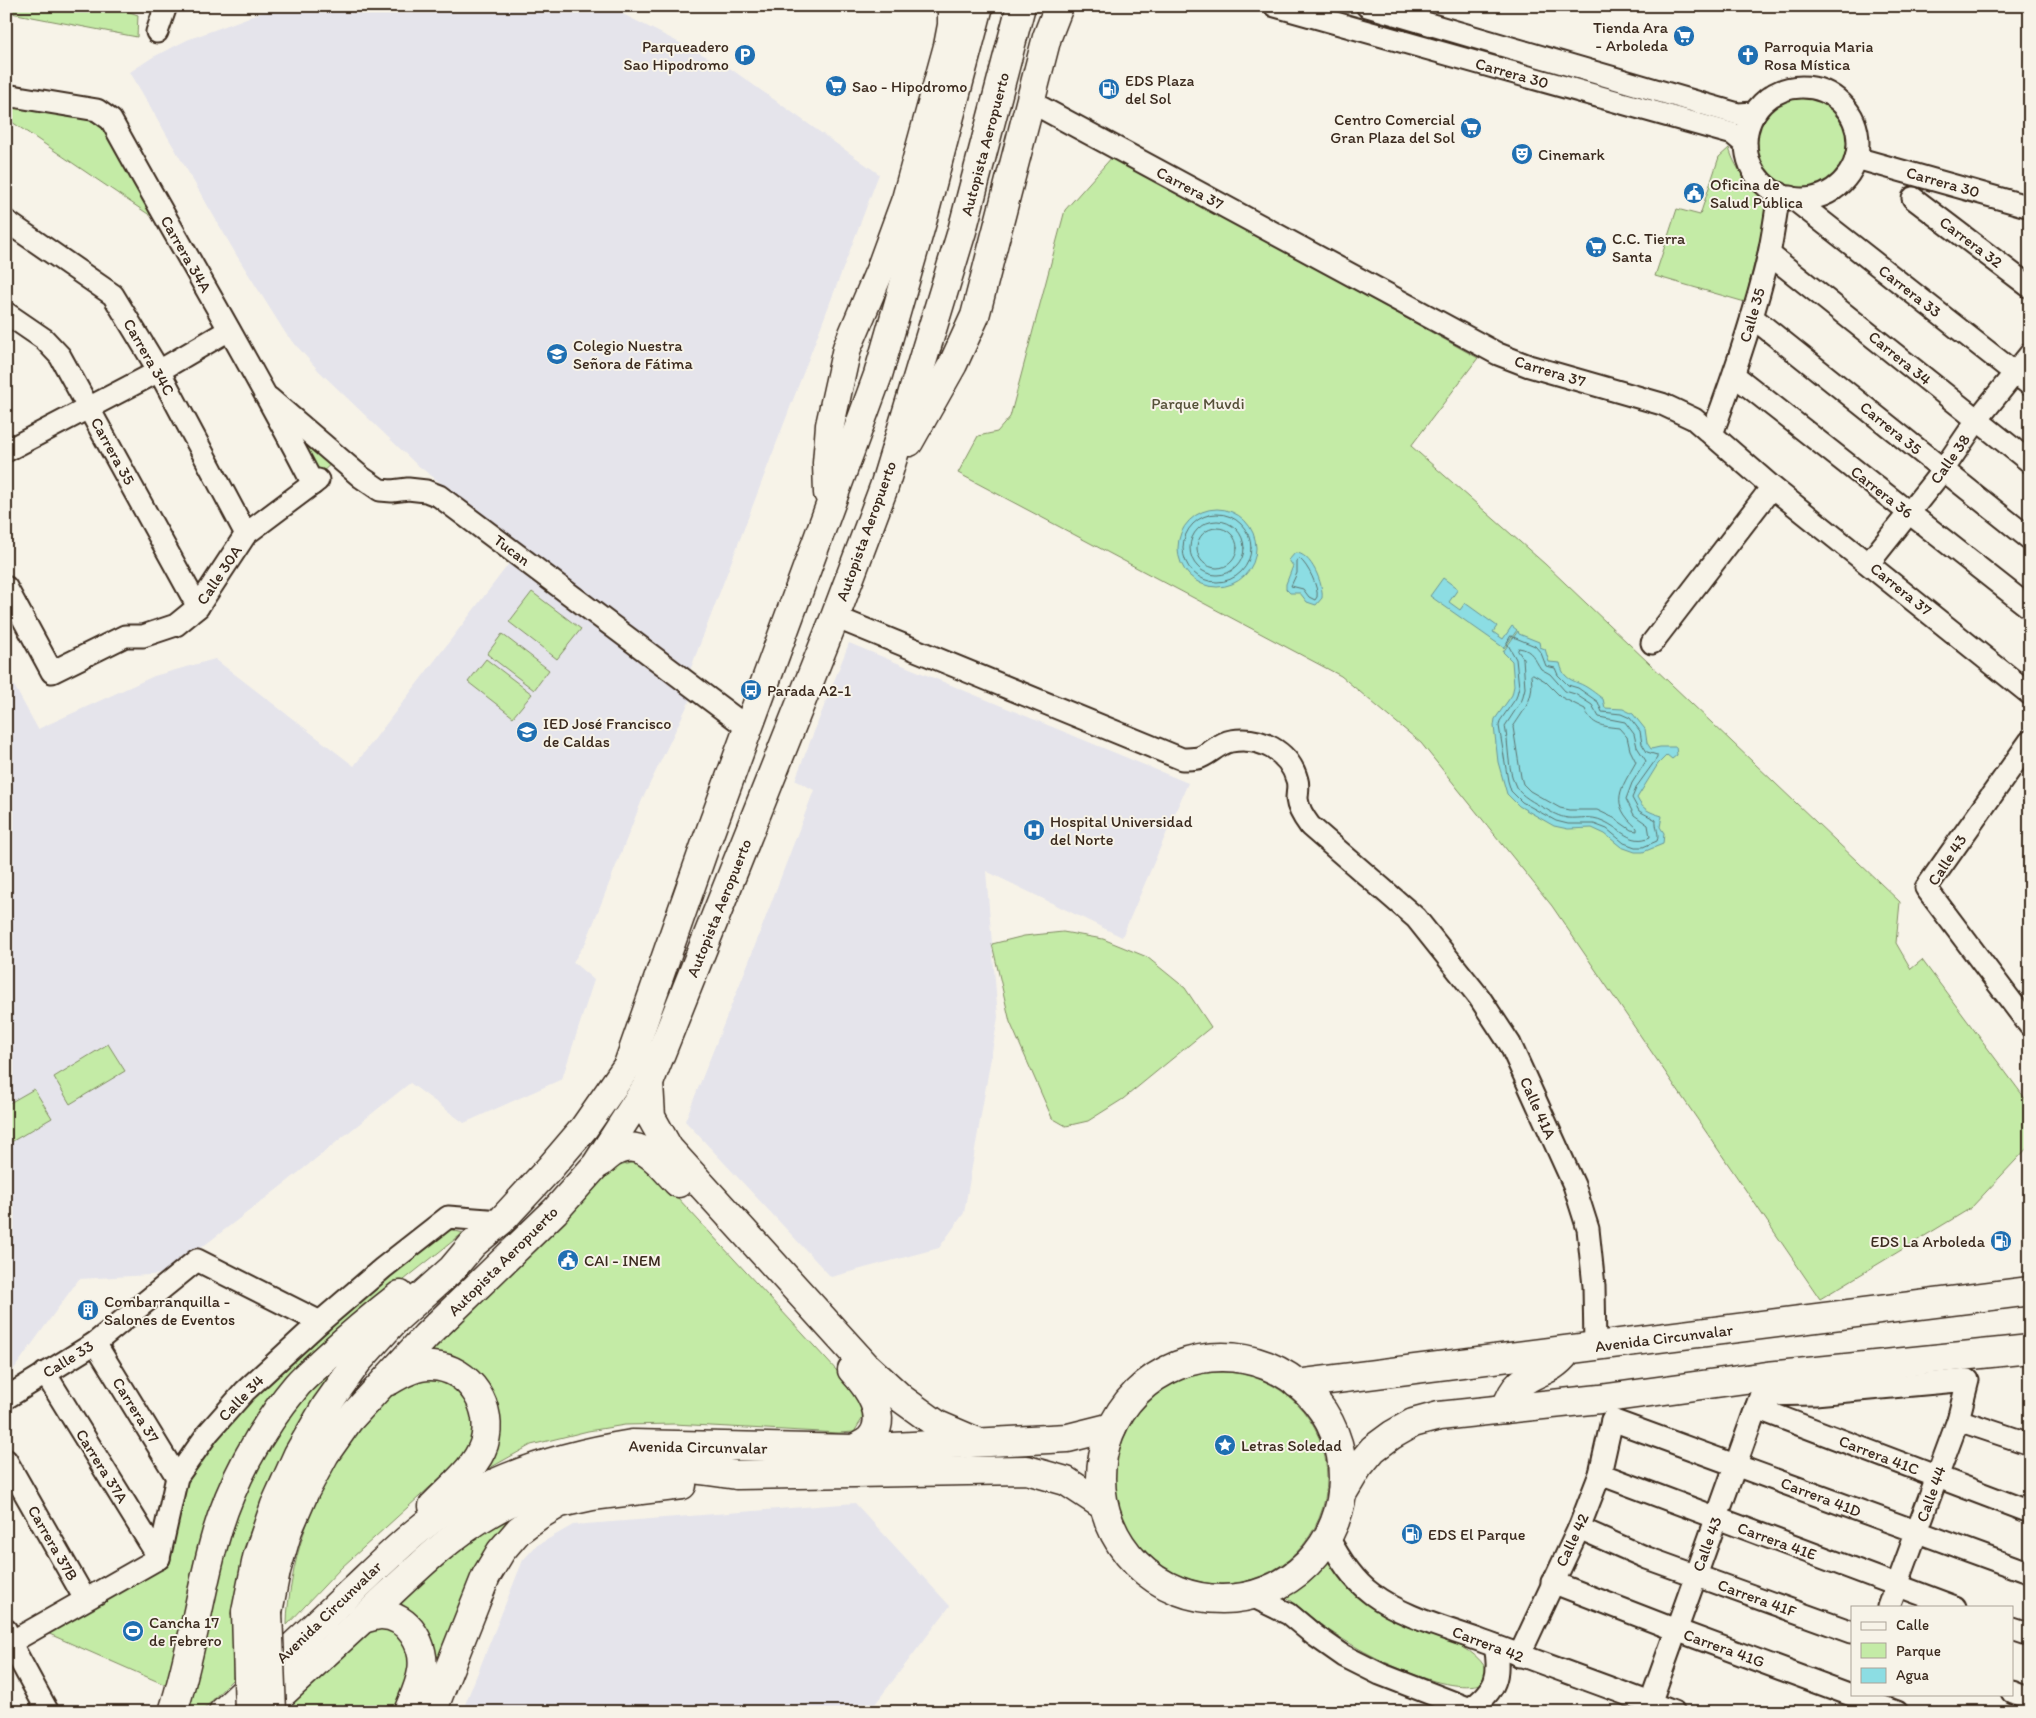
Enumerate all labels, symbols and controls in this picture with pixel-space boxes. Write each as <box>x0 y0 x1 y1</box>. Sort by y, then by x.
place label: Tienda Ara - Arboleda <box>1593 18 1669 55</box>
supermarket icon: Tienda Ara - Arboleda <box>1672 24 1696 48</box>
place label: Parqueadero Sao Hipodromo <box>624 37 729 74</box>
place label: Parroquia Maria Rosa Mística <box>1764 37 1873 74</box>
parking icon: Parqueadero Sao Hipodromo <box>733 43 757 67</box>
church icon: Parroquia Maria Rosa Mística <box>1736 43 1760 67</box>
street label: Carrera 30 <box>1473 53 1551 93</box>
street label: Autopista Aeropuerto <box>957 70 1013 218</box>
place label: EDS Plaza del Sol <box>1125 71 1195 108</box>
supermarket icon: Sao - Hipodromo <box>824 74 848 98</box>
place label: Sao - Hipodromo <box>852 77 968 96</box>
fuel station icon: EDS Plaza del Sol <box>1097 77 1121 101</box>
place label: Centro Comercial Gran Plaza del Sol <box>1330 110 1455 147</box>
supermarket icon: Centro Comercial Gran Plaza del Sol <box>1459 116 1483 140</box>
theatre icon: Cinemark <box>1510 142 1534 166</box>
place label: Cinemark <box>1538 145 1606 164</box>
street label: Carrera 37 <box>1153 162 1227 214</box>
street label: Carrera 30 <box>1904 162 1982 202</box>
place label: Oficina de Salud Pública <box>1710 175 1803 212</box>
public building icon: Oficina de Salud Pública <box>1682 181 1706 205</box>
street label: Carrera 34A <box>156 212 216 296</box>
street label: Carrera 32 <box>1936 212 2007 272</box>
place label: C.C. Tierra Santa <box>1612 229 1686 266</box>
supermarket icon: C.C. Tierra Santa <box>1584 235 1608 259</box>
street label: Carrera 33 <box>1875 261 1945 322</box>
street label: Calle 35 <box>1735 285 1769 345</box>
street label: Carrera 34C <box>119 315 179 399</box>
street label: Carrera 34 <box>1865 327 1935 389</box>
place label: Colegio Nuestra Señora de Fátima <box>573 336 693 373</box>
school or university icon: Colegio Nuestra Señora de Fátima <box>545 342 569 366</box>
street label: Carrera 37 <box>1512 351 1588 391</box>
park label: Parque Muvdi <box>1151 394 1245 413</box>
street label: Carrera 35 <box>1856 397 1926 459</box>
street label: Carrera 35 <box>87 414 139 488</box>
street label: Calle 38 <box>1926 430 1974 488</box>
street label: Autopista Aeropuerto <box>832 458 900 604</box>
street label: Carrera 36 <box>1847 462 1917 522</box>
street label: Tucan <box>490 530 534 570</box>
street label: Calle 30A <box>192 542 246 608</box>
street label: Carrera 37 <box>1866 558 1936 620</box>
bus stop icon: Parada A2-1 <box>739 678 763 702</box>
place label: Parada A2-1 <box>767 681 852 700</box>
place label: IED José Francisco de Caldas <box>543 714 672 751</box>
school or university icon: IED José Francisco de Caldas <box>515 720 539 744</box>
place label: Hospital Universidad del Norte <box>1050 812 1193 849</box>
hospital icon: Hospital Universidad del Norte <box>1022 818 1046 842</box>
street label: Calle 43 <box>1923 831 1971 889</box>
street label: Autopista Aeropuerto <box>683 836 755 980</box>
street label: Calle 41A <box>1516 1074 1560 1142</box>
street label: Autopista Aeropuerto <box>444 1202 562 1320</box>
fuel station icon: EDS La Arboleda <box>1989 1229 2013 1253</box>
place label: EDS La Arboleda <box>1871 1232 1986 1251</box>
public building icon: CAI - INEM <box>556 1248 580 1272</box>
place label: CAI - INEM <box>584 1251 661 1270</box>
place label: Combarranquilla - Salones de Eventos <box>104 1292 235 1329</box>
building icon: Combarranquilla - Salones de Eventos <box>76 1298 100 1322</box>
street label: Avenida Circunvalar <box>1594 1320 1735 1356</box>
street label: Calle 33 <box>39 1336 97 1382</box>
street label: Calle 34 <box>214 1371 268 1425</box>
street label: Carrera 37 <box>108 1374 164 1446</box>
street label: Carrera 37A <box>72 1425 132 1507</box>
street label: Carrera 41C <box>1836 1431 1922 1479</box>
place icon: Letras Soledad <box>1213 1433 1237 1457</box>
street label: Avenida Circunvalar <box>628 1436 768 1458</box>
place label: Letras Soledad <box>1241 1436 1342 1455</box>
street label: Calle 44 <box>1912 1463 1950 1525</box>
street label: Carrera 41D <box>1778 1473 1864 1521</box>
street label: Carrera 37B <box>24 1502 82 1584</box>
street label: Calle 42 <box>1551 1510 1593 1570</box>
street label: Calle 43 <box>1688 1514 1726 1574</box>
street label: Carrera 41E <box>1735 1518 1819 1564</box>
fuel station icon: EDS El Parque <box>1400 1522 1424 1546</box>
place label: EDS El Parque <box>1428 1525 1526 1544</box>
street label: Avenida Circunvalar <box>272 1556 386 1667</box>
street label: Carrera 41F <box>1715 1575 1800 1621</box>
legend <box>1851 1606 2014 1696</box>
place label: Cancha 17 de Febrero <box>149 1613 222 1650</box>
text: Calle <box>1896 1616 1929 1634</box>
sports icon: Cancha 17 de Febrero <box>121 1619 145 1643</box>
street label: Carrera 42 <box>1450 1622 1527 1666</box>
street label: Carrera 41G <box>1681 1625 1767 1671</box>
text: Parque <box>1896 1642 1941 1660</box>
text: Agua <box>1896 1666 1930 1684</box>

